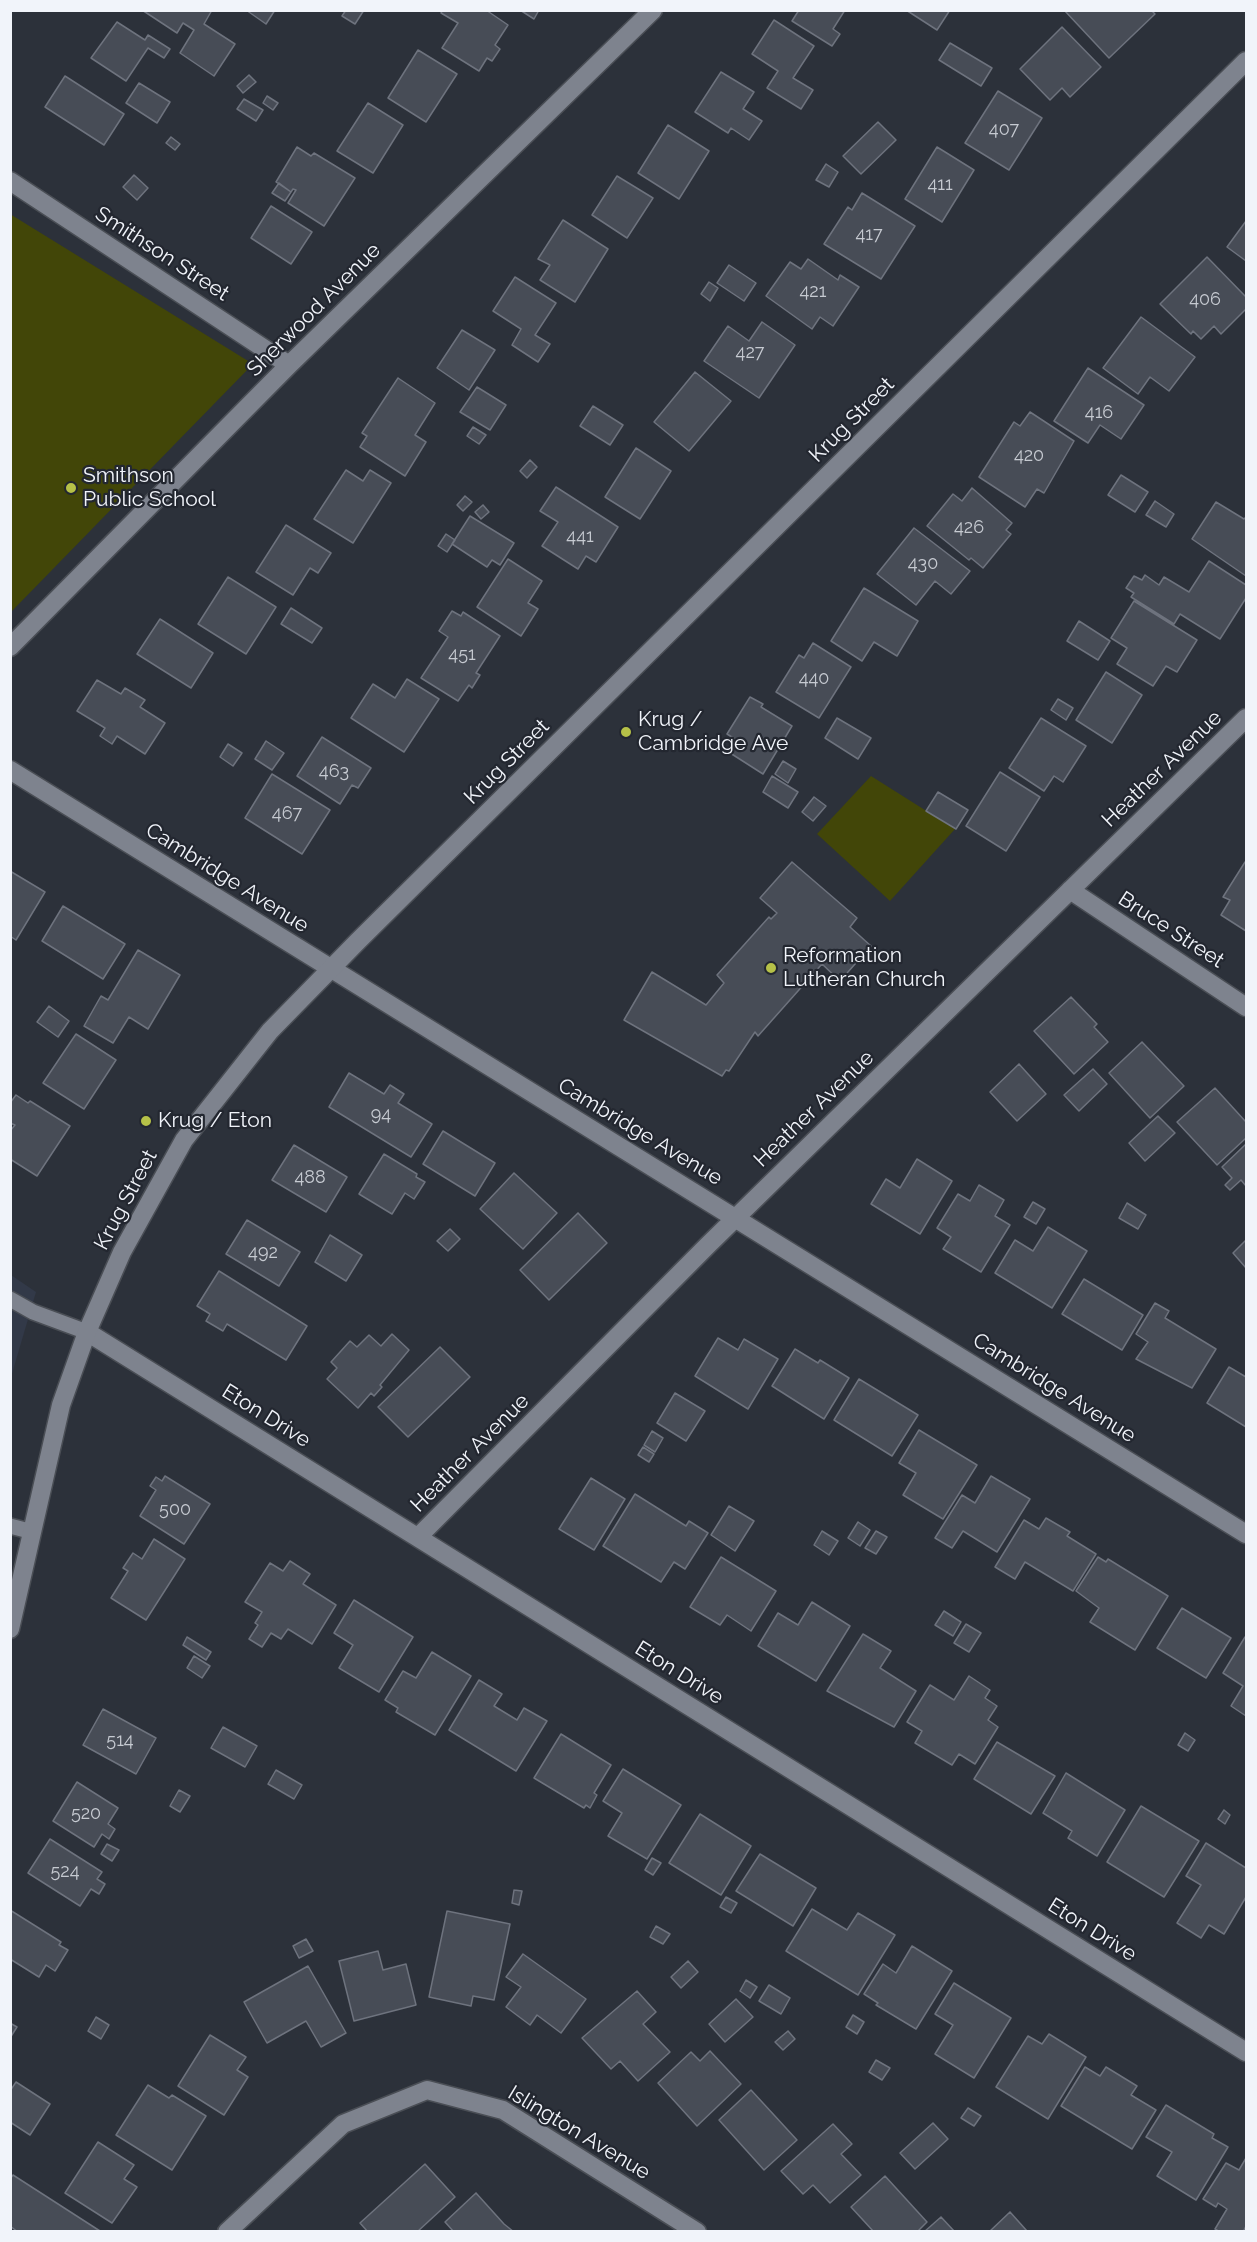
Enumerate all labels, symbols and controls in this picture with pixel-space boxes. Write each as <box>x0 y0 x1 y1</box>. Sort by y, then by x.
house number: 407 <box>989 119 1019 141</box>
house number: 411 <box>927 174 953 196</box>
street label: Smithson Street <box>90 201 234 307</box>
house number: 417 <box>855 224 883 246</box>
street label: Sherwood Avenue <box>242 238 386 382</box>
house number: 421 <box>800 281 826 303</box>
house number: 406 <box>1189 289 1221 311</box>
house number: 427 <box>736 342 764 364</box>
street label: Krug Street <box>804 372 900 468</box>
house number: 416 <box>1085 402 1113 424</box>
house number: 420 <box>1014 445 1044 467</box>
place label: Smithson Public School <box>83 463 216 513</box>
marker: Smithson Public School <box>64 481 78 495</box>
house number: 426 <box>954 517 984 539</box>
house number: 441 <box>566 526 594 548</box>
house number: 430 <box>908 553 938 575</box>
house number: 451 <box>448 644 476 666</box>
house number: 440 <box>799 668 829 690</box>
street label: Heather Avenue <box>1097 705 1227 833</box>
place label: Krug / Cambridge Ave <box>638 707 788 757</box>
street label: Krug Street <box>459 714 555 810</box>
marker: Krug / Cambridge Ave <box>619 725 633 739</box>
house number: 463 <box>319 761 349 783</box>
house number: 467 <box>272 803 302 825</box>
street label: Cambridge Avenue <box>141 818 313 938</box>
street label: Bruce Street <box>1113 886 1229 974</box>
place label: Reformation Lutheran Church <box>783 943 946 993</box>
marker: Reformation Lutheran Church <box>764 961 778 975</box>
street label: Heather Avenue <box>749 1045 879 1173</box>
street label: Cambridge Avenue <box>553 1073 727 1191</box>
house number: 94 <box>371 1104 391 1126</box>
place label: Krug / Eton <box>158 1108 272 1134</box>
marker: Krug / Eton <box>139 1114 153 1128</box>
street label: Krug Street <box>89 1146 163 1254</box>
house number: 488 <box>294 1167 326 1189</box>
house number: 492 <box>248 1242 278 1264</box>
street label: Cambridge Avenue <box>968 1328 1140 1448</box>
street label: Eton Drive <box>217 1379 315 1453</box>
street label: Heather Avenue <box>406 1389 534 1517</box>
house number: 500 <box>159 1499 191 1521</box>
street label: Eton Drive <box>630 1636 728 1710</box>
house number: 514 <box>106 1730 134 1752</box>
house number: 520 <box>71 1803 101 1825</box>
house number: 524 <box>50 1861 80 1883</box>
street label: Eton Drive <box>1043 1893 1141 1967</box>
street label: Islington Avenue <box>503 2081 655 2185</box>

